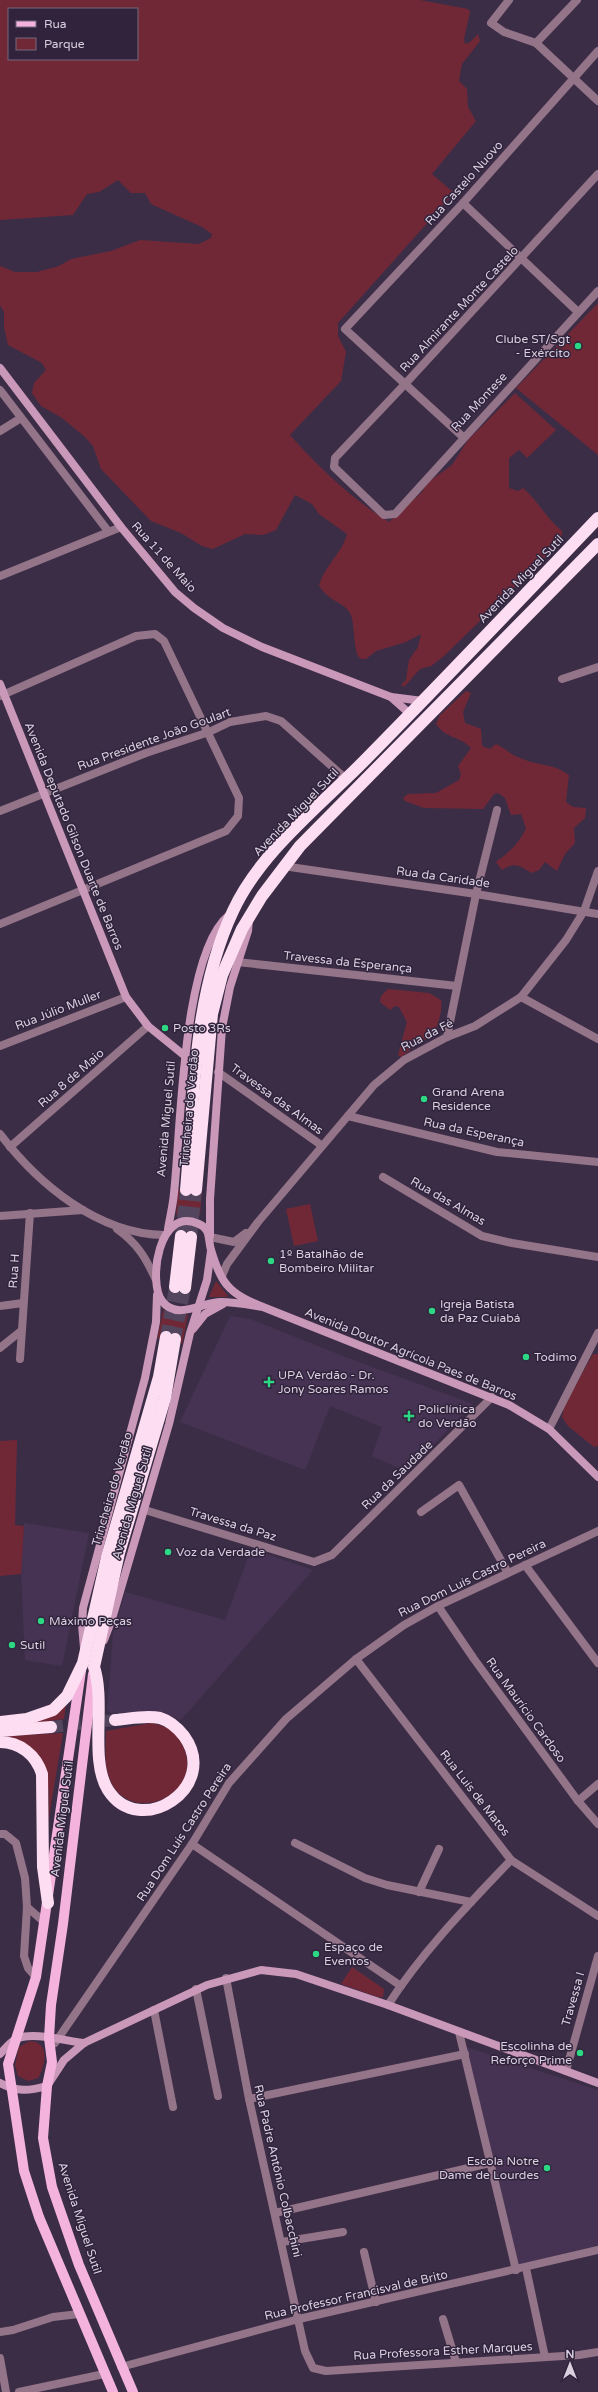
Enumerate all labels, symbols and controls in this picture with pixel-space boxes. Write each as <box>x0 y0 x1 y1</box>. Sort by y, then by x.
legend <box>8 8 138 60</box>
text: Rua <box>44 17 67 31</box>
text: Parque <box>44 37 85 51</box>
street label: Rua Castelo Nuovo <box>422 138 506 228</box>
street label: Rua Almirante Monte Castelo <box>397 243 521 375</box>
place label: Clube ST/Sgt - Exército <box>495 332 570 360</box>
marker: Clube ST/Sgt - Exército <box>573 341 583 351</box>
street label: Rua Montese <box>448 369 510 434</box>
street label: Rua 11 de Maio <box>129 519 199 595</box>
street label: Avenida Miguel Sutil <box>475 532 567 626</box>
street label: Rua Presidente João Goulart <box>75 705 233 773</box>
street label: Avenida Deputado Gilson Duarte de Barros <box>22 720 126 952</box>
street label: Avenida Miguel Sutil <box>250 765 342 859</box>
street label: Rua da Caridade <box>395 863 491 891</box>
street label: Travessa da Esperança <box>283 948 413 976</box>
street label: Rua Júlio Muller <box>13 987 103 1033</box>
street label: Rua da Fé <box>399 1016 456 1054</box>
place label: Posto 3Rs <box>173 1021 231 1035</box>
marker: Posto 3Rs <box>160 1023 170 1033</box>
street label: Rua 8 de Maio <box>35 1046 107 1110</box>
street label: Trincheira do Verdão <box>177 1049 201 1167</box>
street label: Avenida Miguel Sutil <box>154 1060 178 1178</box>
street label: Travessa das Almas <box>228 1061 326 1137</box>
place label: Grand Arena Residence <box>432 1085 505 1113</box>
marker: Grand Arena Residence <box>419 1094 429 1104</box>
street label: Rua da Esperança <box>422 1114 526 1150</box>
street label: Rua das Almas <box>408 1174 488 1228</box>
place label: 1º Batalhão de Bombeiro Militar <box>279 1247 375 1275</box>
street label: Rua H <box>6 1253 22 1289</box>
marker: 1º Batalhão de Bombeiro Militar <box>266 1256 276 1266</box>
place label: Igreja Batista da Paz Cuiabá <box>440 1297 521 1325</box>
street label: Avenida Doutor Agrícola Paes de Barros <box>303 1305 519 1403</box>
marker: Igreja Batista da Paz Cuiabá <box>427 1306 437 1316</box>
place label: Todimo <box>534 1350 577 1364</box>
marker: Todimo <box>521 1352 531 1362</box>
place label: UPA Verdão - Dr. Jony Soares Ramos <box>278 1368 389 1396</box>
marker: UPA Verdão - Dr. Jony Soares Ramos <box>263 1376 275 1388</box>
place label: Policlínica do Verdão <box>418 1402 476 1430</box>
marker: Policlínica do Verdão <box>403 1410 415 1422</box>
street label: Trincheira do Verdão <box>89 1430 135 1548</box>
street label: Rua da Saudade <box>359 1437 436 1512</box>
street label: Avenida Miguel Sutil <box>109 1445 155 1561</box>
street label: Travessa da Paz <box>188 1504 278 1544</box>
street label: Rua Dom Luís Castro Pereira <box>396 1536 548 1620</box>
place label: Voz da Verdade <box>176 1545 265 1559</box>
marker: Voz da Verdade <box>163 1547 173 1557</box>
place label: Máximo Peças <box>49 1614 132 1628</box>
marker: Máximo Peças <box>36 1616 46 1626</box>
place label: Sutil <box>20 1638 45 1652</box>
marker: Sutil <box>7 1640 17 1650</box>
street label: Rua Maurício Cardoso <box>483 1655 569 1765</box>
street label: Rua Luís de Matos <box>437 1747 513 1839</box>
street label: Avenida Miguel Sutil <box>48 1760 76 1878</box>
street label: Rua Dom Luís Castro Pereira <box>134 1760 234 1904</box>
place label: Espaço de Eventos <box>324 1940 383 1968</box>
marker: Espaço de Eventos <box>311 1949 321 1959</box>
street label: Travessa I <box>559 1970 587 2028</box>
place label: Escolinha de Reforço Prime <box>491 2039 572 2067</box>
marker: Escolinha de Reforço Prime <box>575 2048 585 2058</box>
street label: Rua Padre Antônio Colbacchini <box>251 2083 305 2259</box>
place label: Escola Notre Dame de Lourdes <box>439 2154 539 2182</box>
street label: Avenida Miguel Sutil <box>55 2160 105 2276</box>
marker: Escola Notre Dame de Lourdes <box>542 2163 552 2173</box>
street label: Rua Professor Francisval de Brito <box>263 2267 449 2323</box>
street label: Rua Professora Esther Marques <box>353 2339 533 2363</box>
north arrow <box>550 2344 590 2384</box>
text: N <box>566 2348 574 2361</box>

